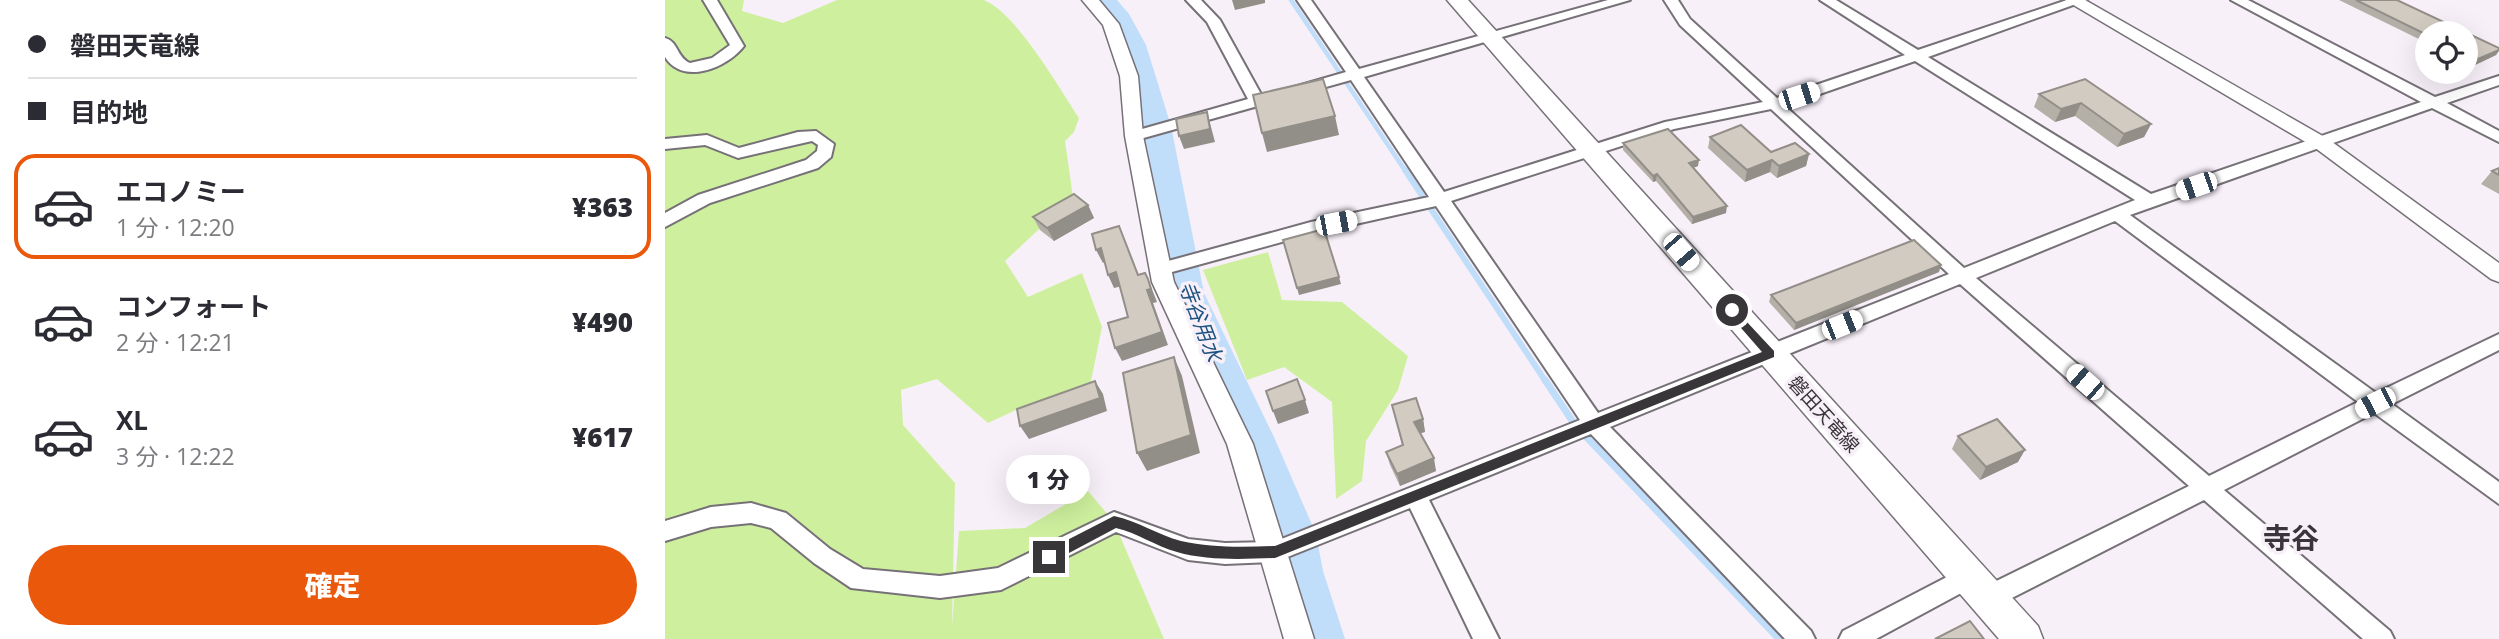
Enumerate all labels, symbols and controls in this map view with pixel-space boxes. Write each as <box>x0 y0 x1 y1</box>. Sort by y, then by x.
map controls <box>2415 21 2478 84</box>
button: locate <box>2415 21 2478 84</box>
text: 磐田天竜線 <box>70 27 200 63</box>
car <box>1776 80 1823 112</box>
text: 目的地 <box>70 94 148 130</box>
car <box>2173 169 2220 203</box>
text: エコノミー <box>116 173 246 209</box>
icon: car <box>32 175 95 238</box>
text: ¥363 <box>572 189 633 225</box>
car <box>1314 209 1359 237</box>
text: 1 分 · 12:20 <box>116 211 235 243</box>
car <box>1660 229 1703 275</box>
water label: 寺谷用水 <box>1173 277 1230 367</box>
text: コンフォート <box>116 288 271 324</box>
icon: car <box>32 290 95 353</box>
route start <box>1716 294 1748 326</box>
text: ¥490 <box>572 304 633 340</box>
car <box>1819 307 1866 343</box>
text: 2 分 · 12:21 <box>116 326 235 358</box>
car <box>2063 360 2108 404</box>
street label: 磐田天竜線 <box>1783 370 1865 458</box>
car <box>2352 384 2399 422</box>
text: XL <box>116 402 148 438</box>
icon: car <box>32 405 95 468</box>
text: ¥617 <box>572 419 633 455</box>
text: 3 分 · 12:22 <box>116 440 235 472</box>
callout: 1 分 <box>1007 456 1091 504</box>
text: 1 分 <box>1027 463 1069 495</box>
district label: 寺谷 <box>2263 518 2319 556</box>
route end <box>1033 541 1065 573</box>
button: 確定 <box>28 545 637 625</box>

